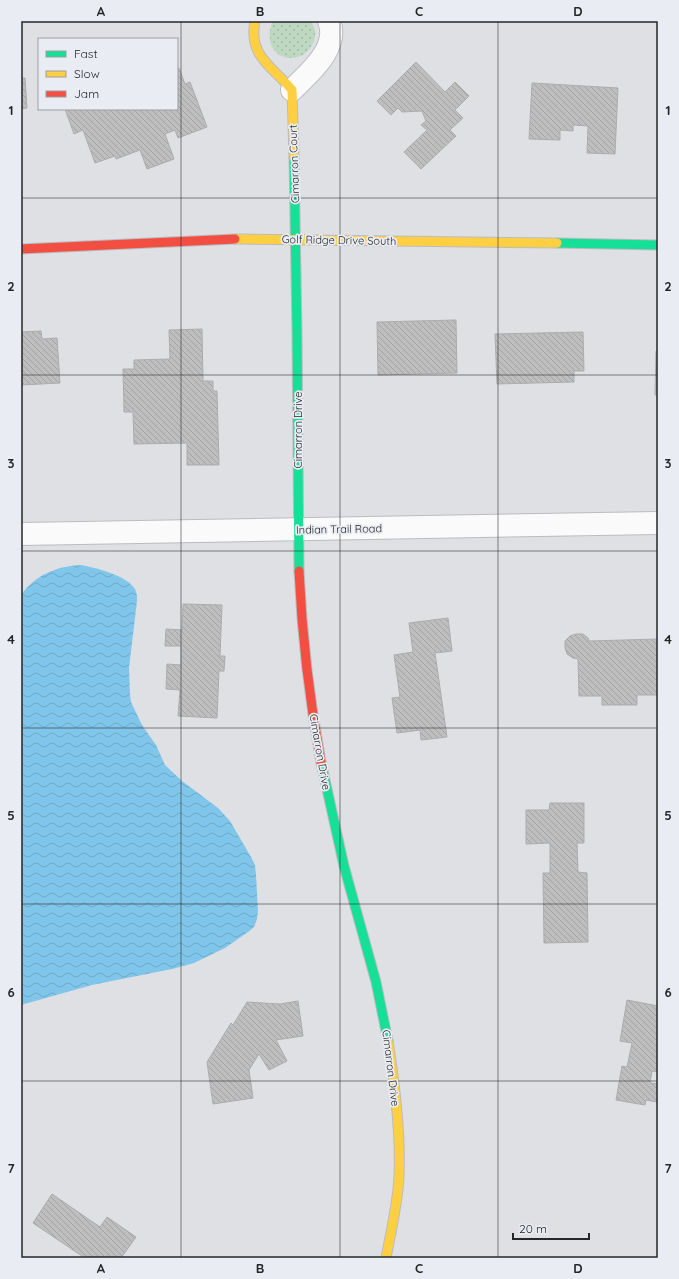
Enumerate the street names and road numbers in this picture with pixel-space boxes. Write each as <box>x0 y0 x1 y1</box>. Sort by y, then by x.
street label: Cimarron Court <box>286 124 302 203</box>
street label: Golf Ridge Drive South <box>282 232 396 248</box>
street label: Cimarron Drive <box>291 392 305 468</box>
street label: Indian Trail Road <box>296 521 382 537</box>
street label: Cimarron Drive <box>306 713 334 791</box>
street label: Cimarron Drive <box>379 1029 403 1107</box>

